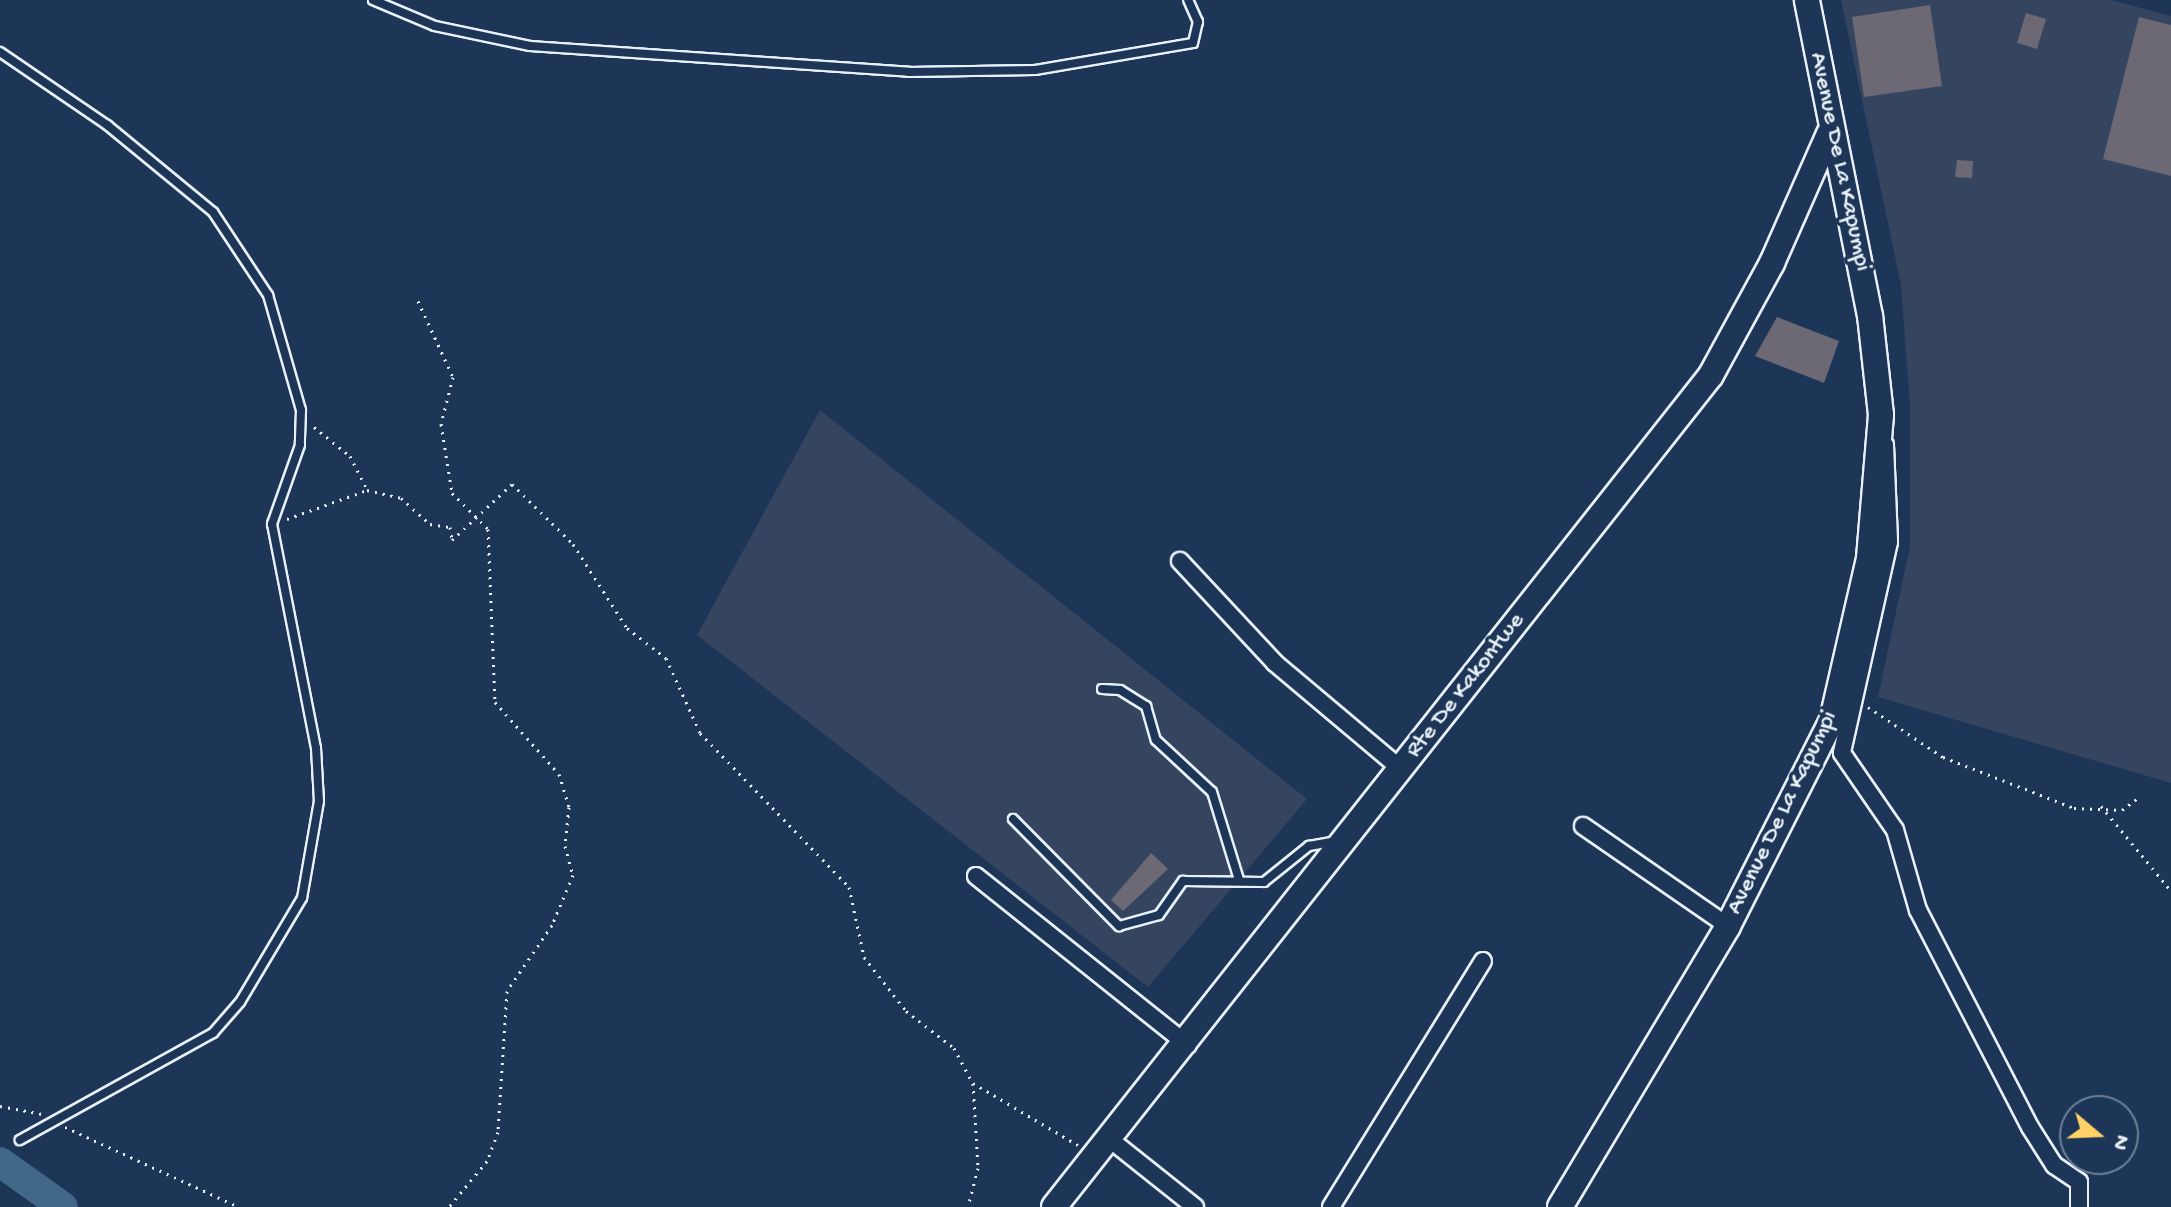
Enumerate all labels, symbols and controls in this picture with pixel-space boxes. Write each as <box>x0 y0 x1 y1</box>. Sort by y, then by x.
street label: Avenue De La Kapumpi <box>1802 50 1876 274</box>
street label: Rte De Kakontwe <box>1400 608 1532 764</box>
street label: Avenue De La Kapumpi <box>1721 706 1845 920</box>
north arrow <box>2059 1095 2139 1175</box>
text: N <box>2105 1131 2134 1153</box>

